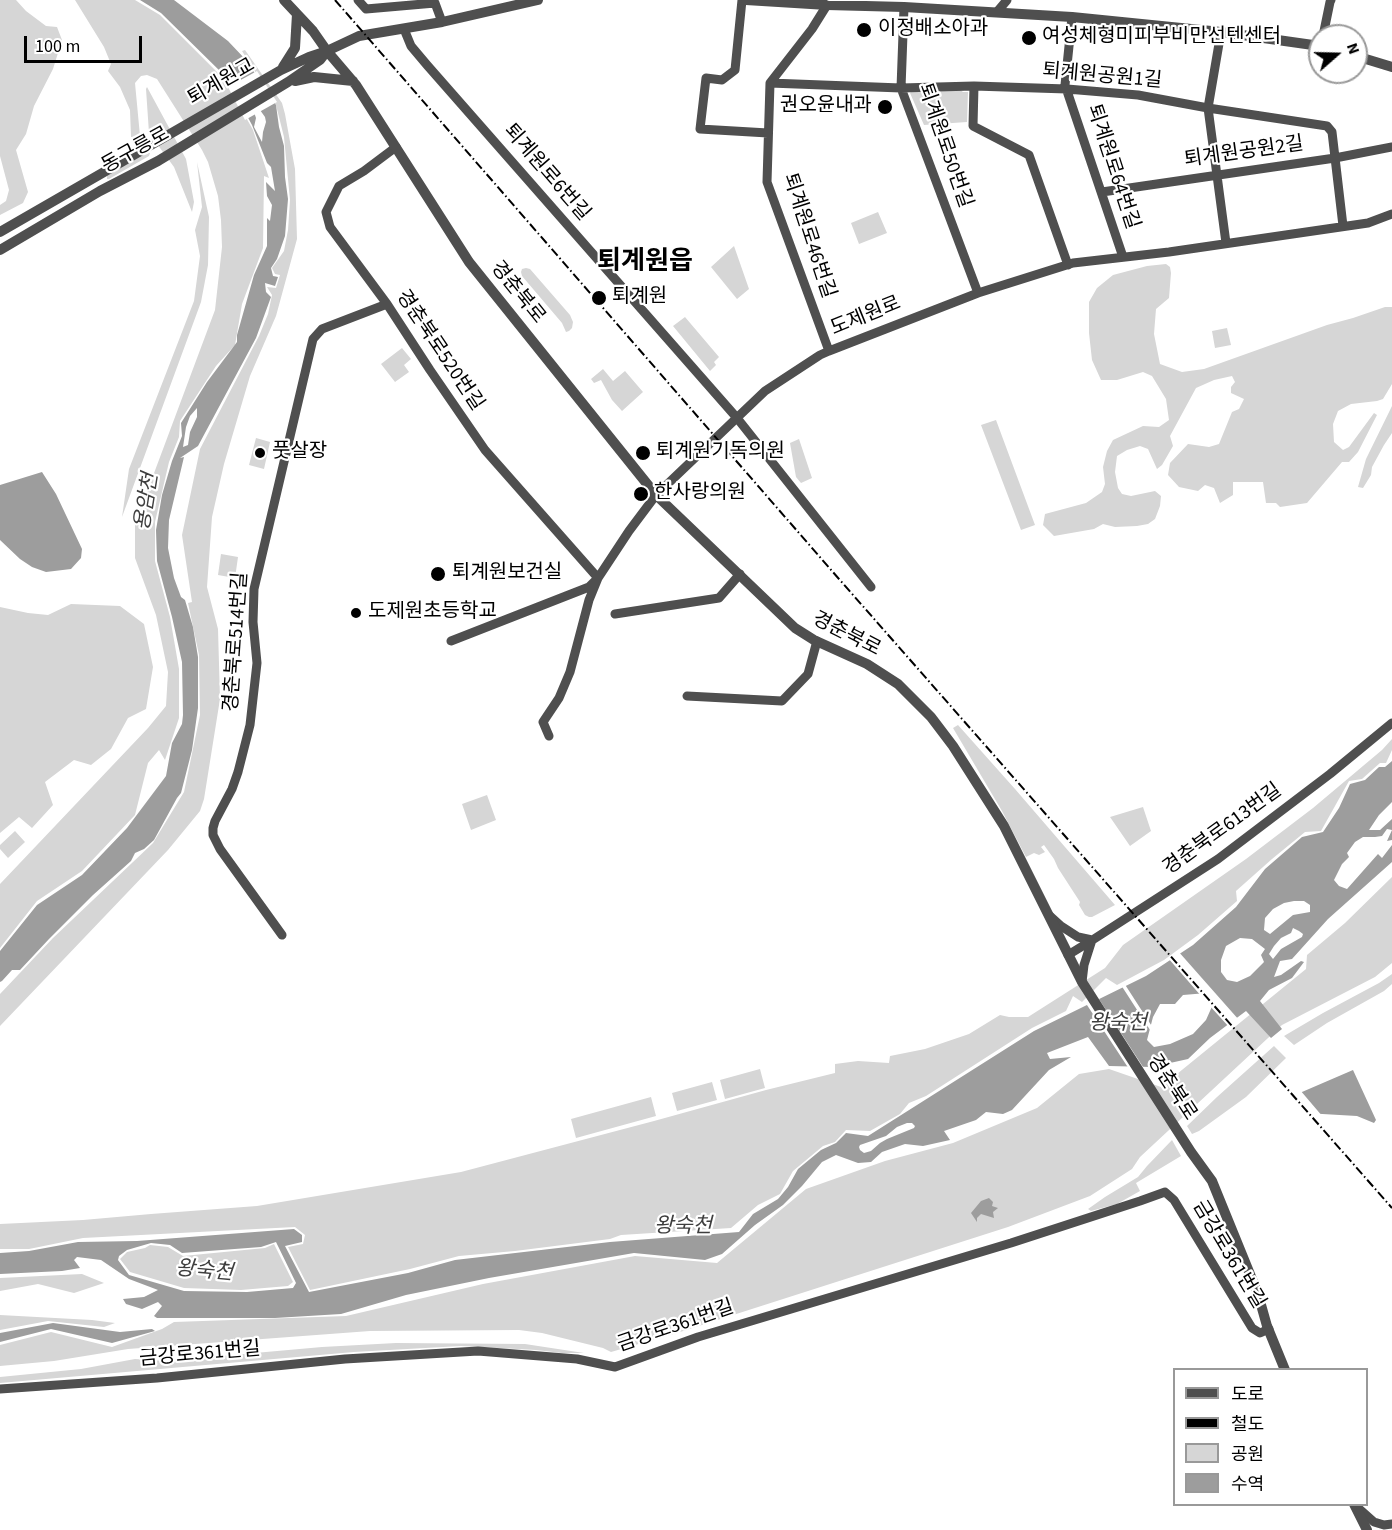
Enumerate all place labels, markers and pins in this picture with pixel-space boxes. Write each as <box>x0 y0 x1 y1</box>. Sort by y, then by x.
place label: 이정배소아과 <box>878 18 988 42</box>
marker: 이정배소아과 <box>855 21 873 39</box>
place label: 여성체형미피부비만선텐센터 <box>1042 26 1281 50</box>
marker: 여성체형미피부비만선텐센터 <box>1020 29 1038 47</box>
place label: 권오윤내과 <box>780 95 872 119</box>
marker: 권오윤내과 <box>876 98 894 116</box>
place label: 퇴계원 <box>612 286 667 310</box>
marker: 퇴계원 <box>590 289 608 307</box>
place label: 풋살장 <box>272 441 327 465</box>
place label: 퇴계원기독의원 <box>656 441 785 465</box>
marker: 퇴계원기독의원 <box>634 444 652 462</box>
marker: 풋살장 <box>253 446 267 460</box>
place label: 한사랑의원 <box>654 482 746 506</box>
marker: 한사랑의원 <box>632 485 650 503</box>
place label: 퇴계원보건실 <box>452 562 562 586</box>
marker: 퇴계원보건실 <box>429 565 447 583</box>
place label: 도제원초등학교 <box>368 601 497 625</box>
marker: 도제원초등학교 <box>349 606 363 620</box>

